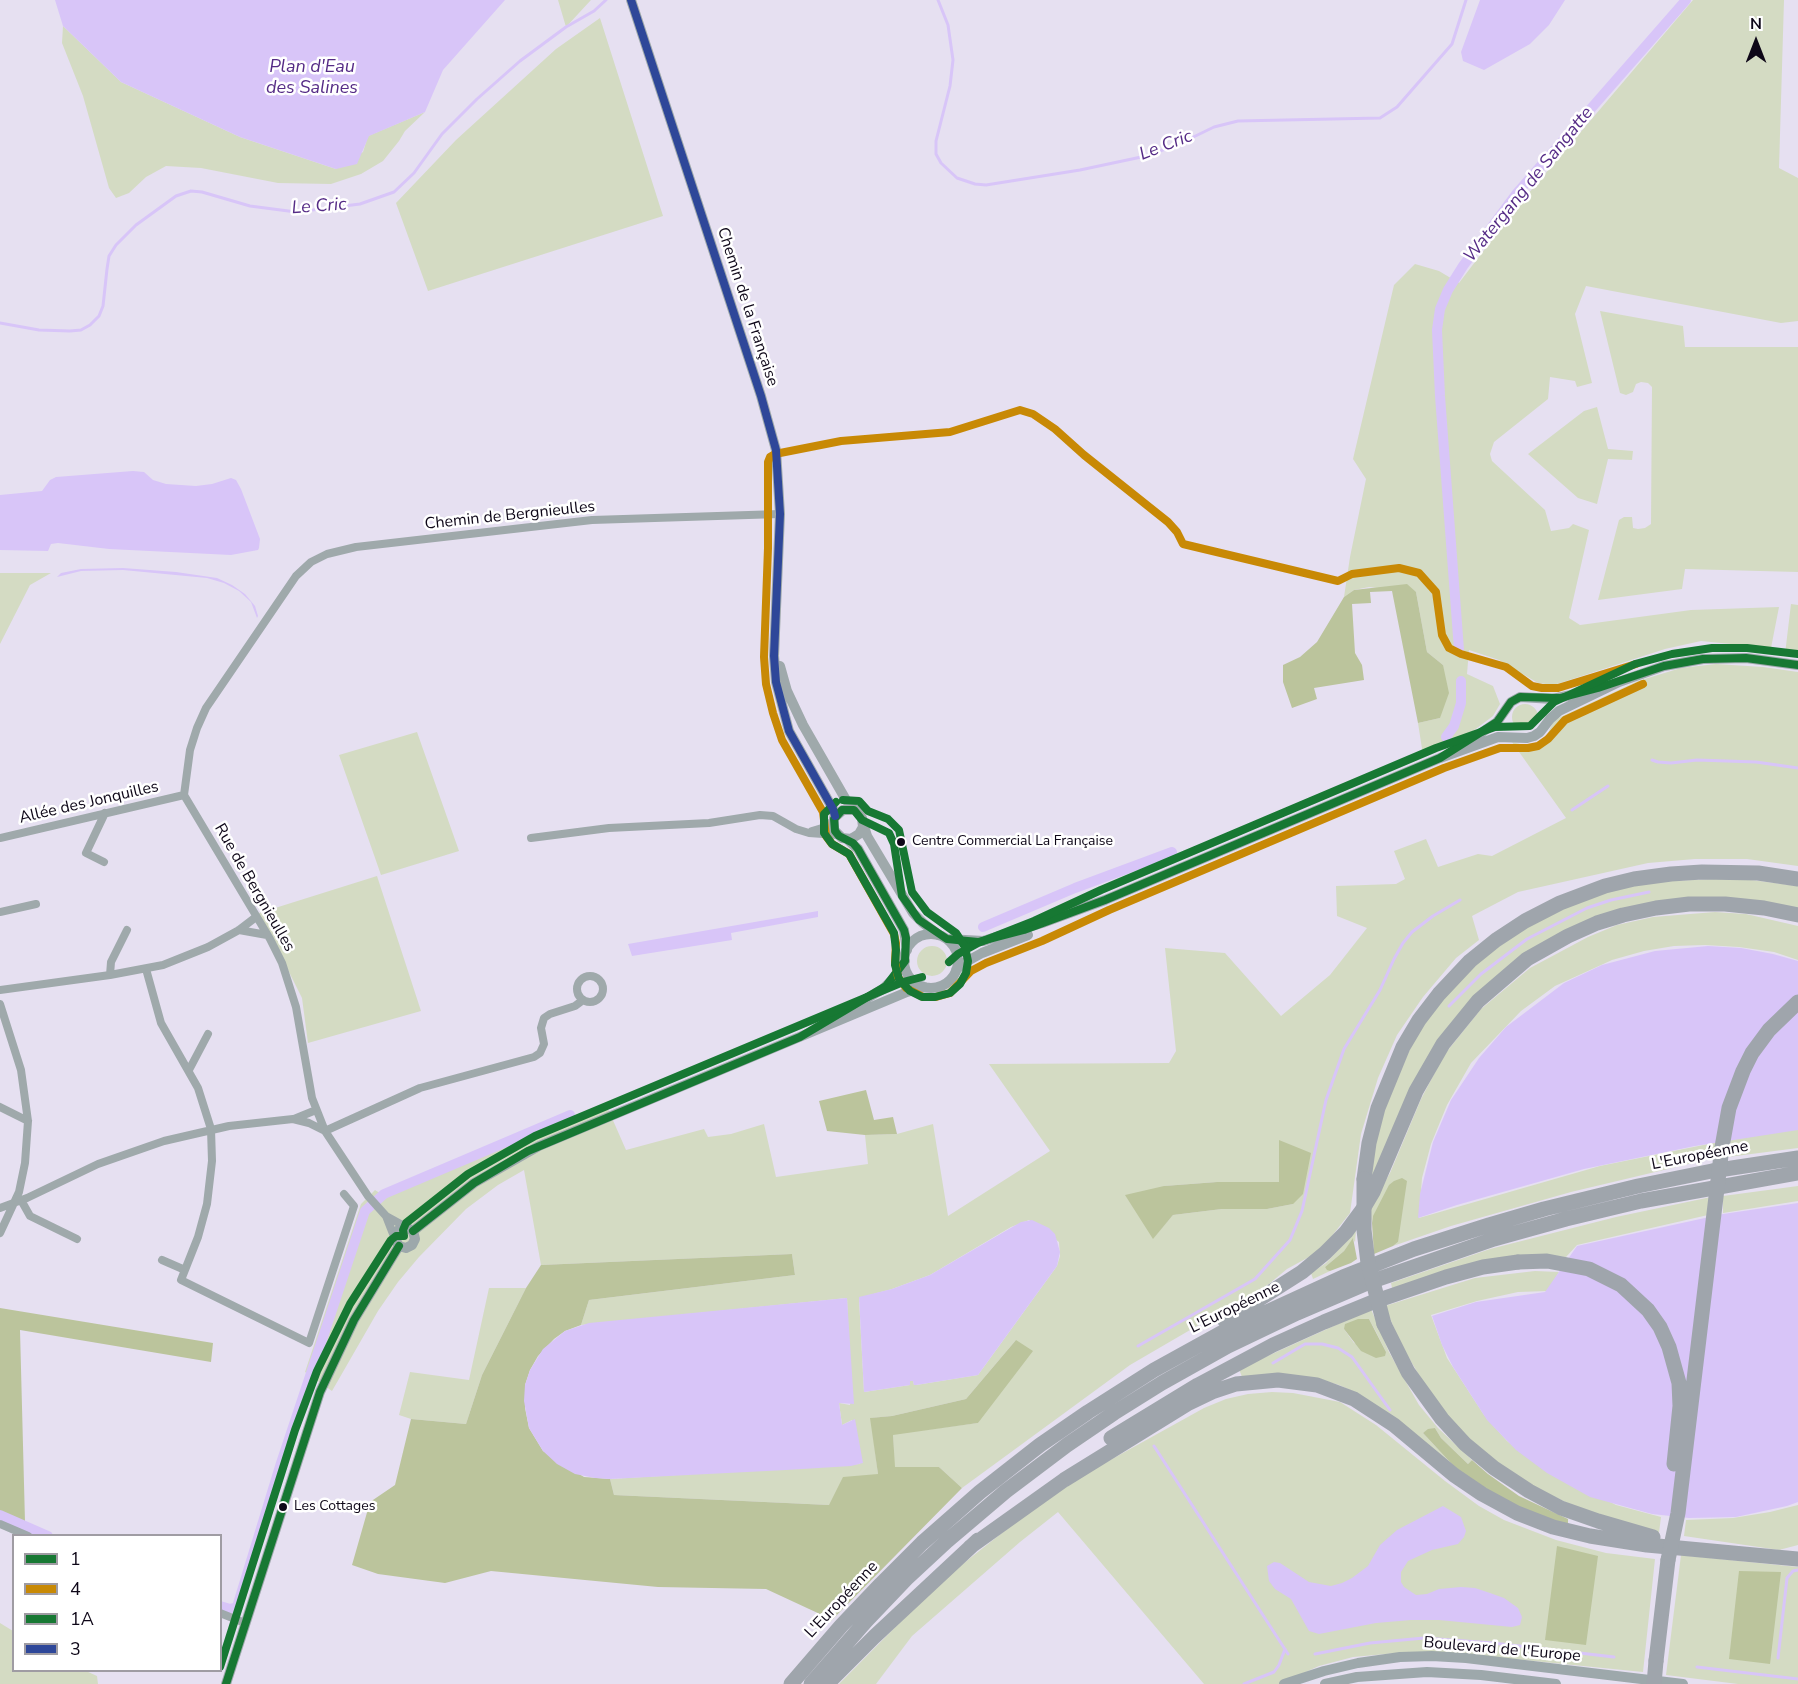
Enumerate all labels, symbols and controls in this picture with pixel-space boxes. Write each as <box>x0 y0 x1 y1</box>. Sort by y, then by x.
north arrow <box>1726 12 1786 72</box>
text: N <box>1750 13 1762 35</box>
water label: Plan d'Eau des Salines <box>266 57 358 100</box>
water label: Watergang de Sangatte <box>1460 103 1598 267</box>
water label: Le Cric <box>1136 126 1196 166</box>
water label: Le Cric <box>291 194 347 220</box>
street label: Chemin de la Française <box>712 225 782 389</box>
street label: Chemin de Bergnieulles <box>424 498 596 534</box>
street label: Allée des Jonquilles <box>17 778 161 828</box>
street label: Rue de Bergnieulles <box>210 821 298 955</box>
place label: Centre Commercial La Française <box>912 834 1113 850</box>
marker: Centre Commercial La Française <box>895 836 907 848</box>
street label: L'Européenne <box>1650 1137 1750 1175</box>
street label: L'Européenne <box>1187 1278 1283 1338</box>
place label: Les Cottages <box>294 1499 375 1515</box>
marker: Les Cottages <box>277 1501 289 1513</box>
legend <box>12 1534 222 1672</box>
text: 1 <box>70 1547 81 1571</box>
street label: L'Européenne <box>802 1558 882 1642</box>
text: 4 <box>70 1577 81 1601</box>
text: 1A <box>70 1607 94 1631</box>
street label: Boulevard de l'Europe <box>1423 1634 1581 1666</box>
text: 3 <box>70 1637 81 1661</box>

